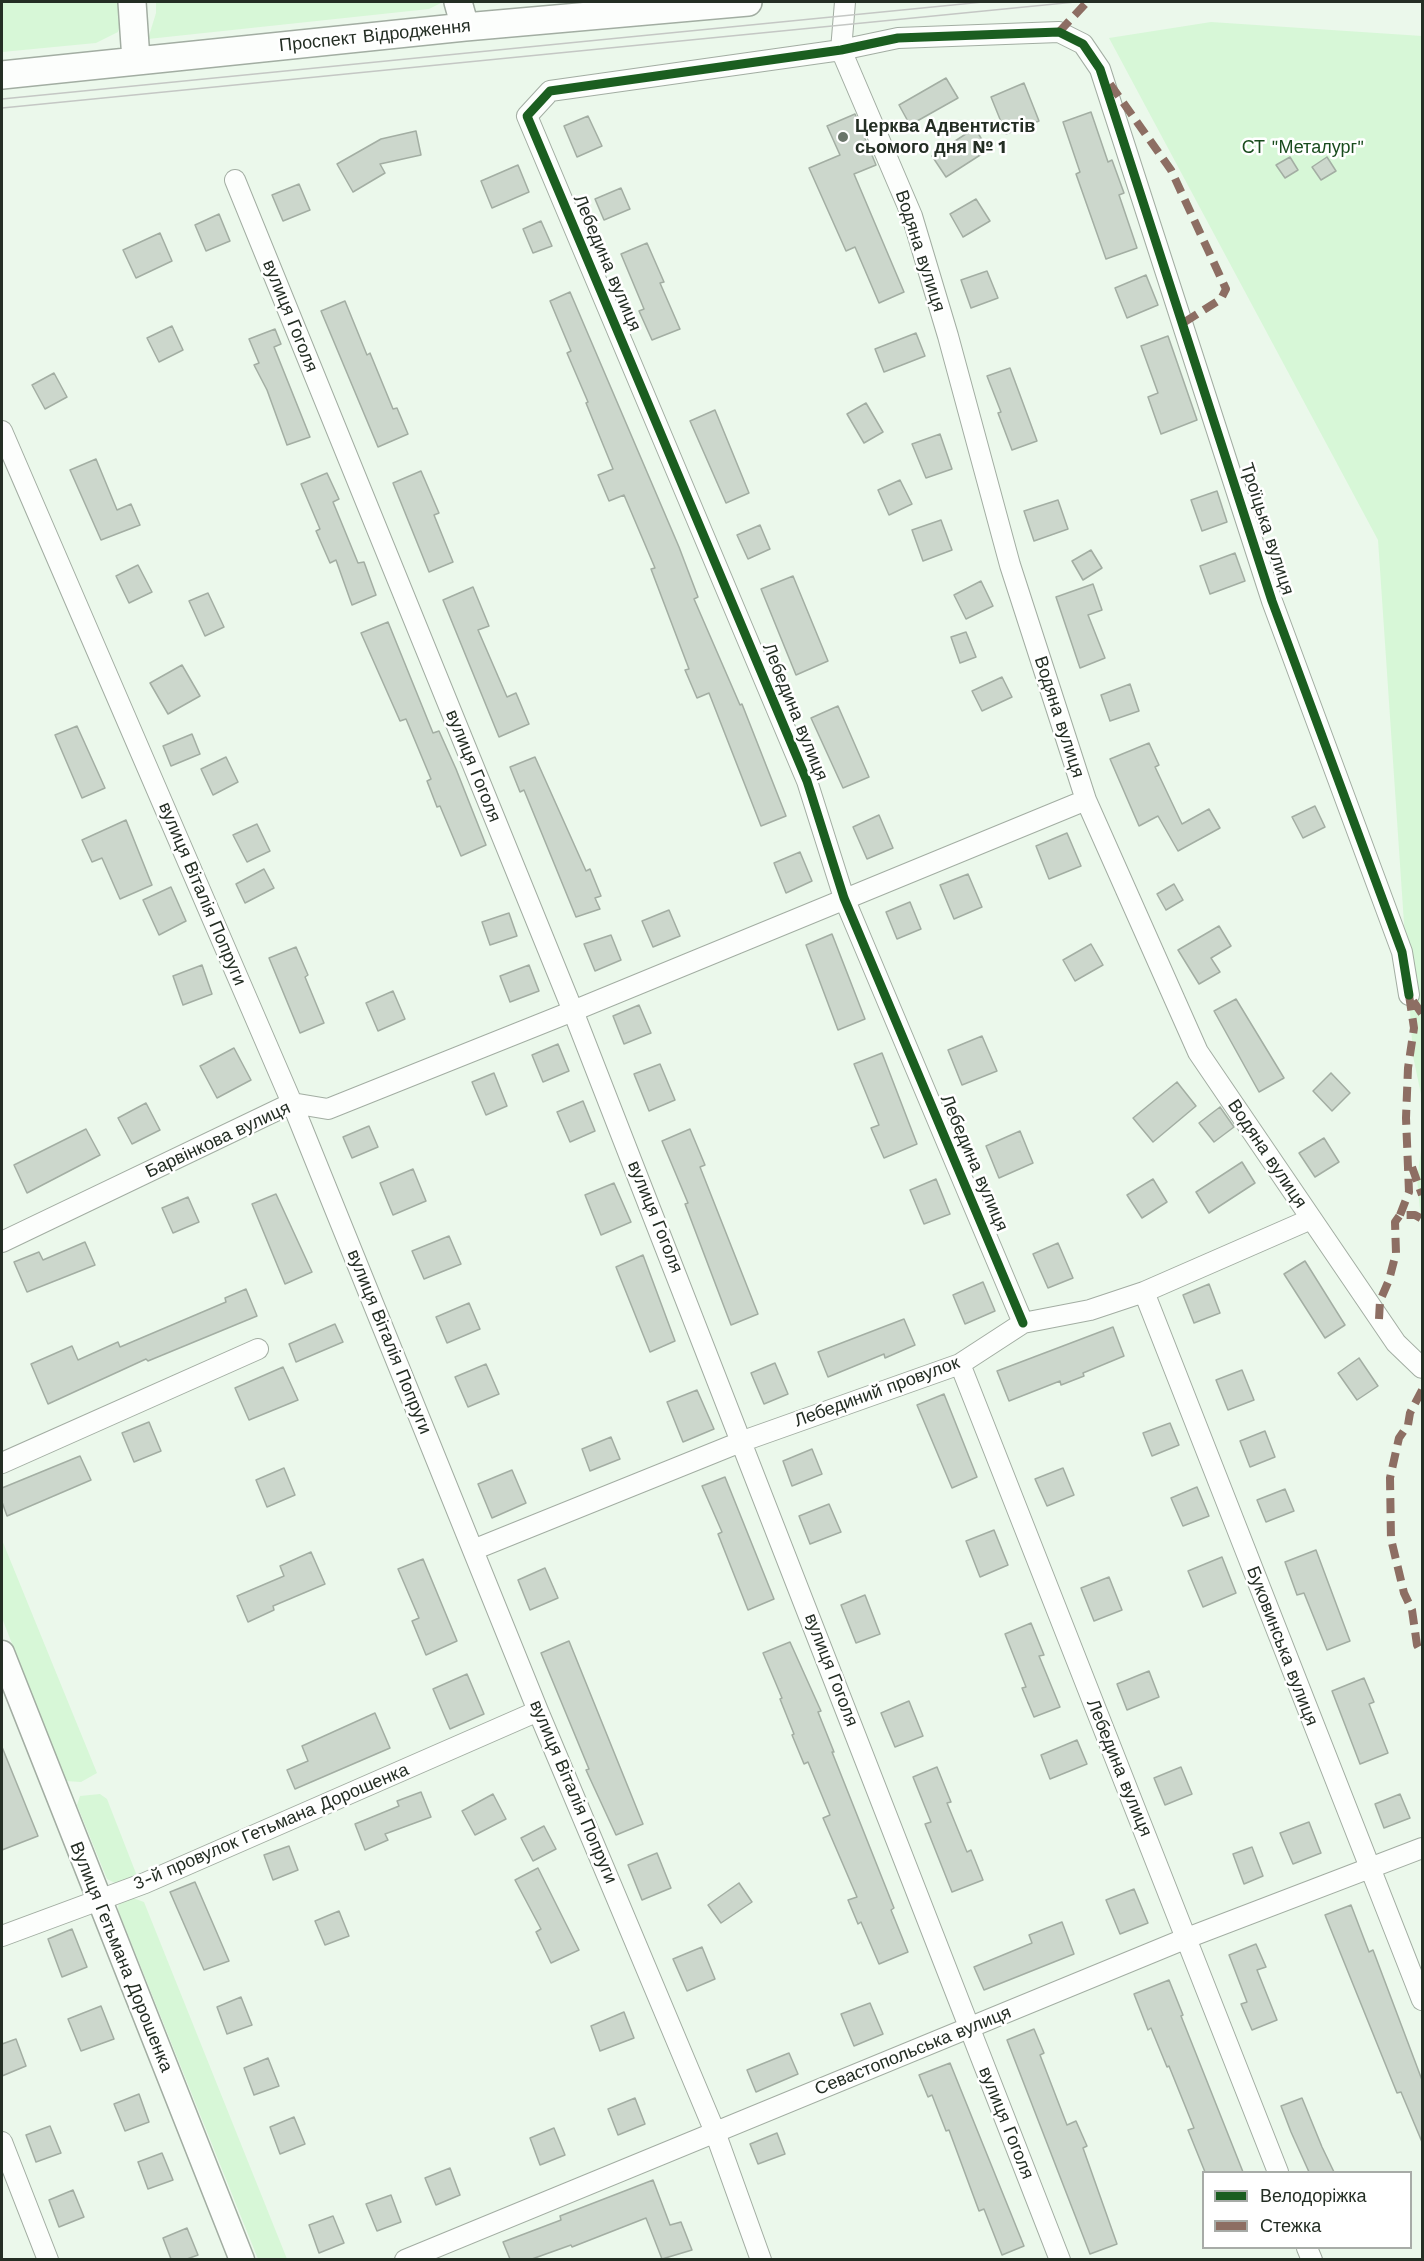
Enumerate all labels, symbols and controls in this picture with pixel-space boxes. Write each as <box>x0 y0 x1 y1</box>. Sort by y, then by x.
street label: Проспект Відродження <box>278 15 472 57</box>
place label: Церква Адвентистів сьомого дня № 1 <box>855 116 1035 158</box>
marker: Церква Адвентистів сьомого дня № 1 <box>836 130 850 144</box>
park label: СТ "Металург" <box>1242 137 1364 159</box>
street label: Водяна вулиця <box>890 188 950 314</box>
street label: Лебедина вулиця <box>568 191 646 335</box>
street label: вулиця Гоголя <box>258 257 322 375</box>
street label: Троїцька вулиця <box>1235 460 1299 598</box>
street label: Лебедина вулиця <box>758 640 832 784</box>
street label: Водяна вулиця <box>1029 654 1089 780</box>
street label: вулиця Гоголя <box>441 707 505 825</box>
street label: вулиця Віталія Попруги <box>154 799 250 989</box>
street label: Лебедина вулиця <box>935 1091 1013 1235</box>
street label: Водяна вулиця <box>1223 1096 1311 1212</box>
street label: Барвінкова вулиця <box>142 1097 294 1183</box>
street label: вулиця Гоголя <box>623 1158 687 1276</box>
street label: вулиця Віталія Попруги <box>342 1247 436 1437</box>
street label: Лебединий провулок <box>791 1352 963 1432</box>
street label: Буковинська вулиця <box>1242 1563 1322 1729</box>
street label: вулиця Гоголя <box>800 1611 862 1729</box>
street label: Лебедина вулиця <box>1082 1696 1156 1840</box>
street label: вулиця Віталія Попруги <box>525 1697 621 1887</box>
street label: 3-й провулок Гетьмана Дорошенка <box>130 1759 412 1895</box>
street label: Вулиця Гетьмана Дорошенка <box>65 1839 177 2075</box>
street label: Севастопольська вулиця <box>812 2002 1014 2100</box>
street label: вулиця Гоголя <box>974 2064 1038 2182</box>
legend <box>1202 2171 1412 2249</box>
text: Велодоріжка <box>1260 2185 1367 2206</box>
text: Стежка <box>1260 2215 1321 2236</box>

